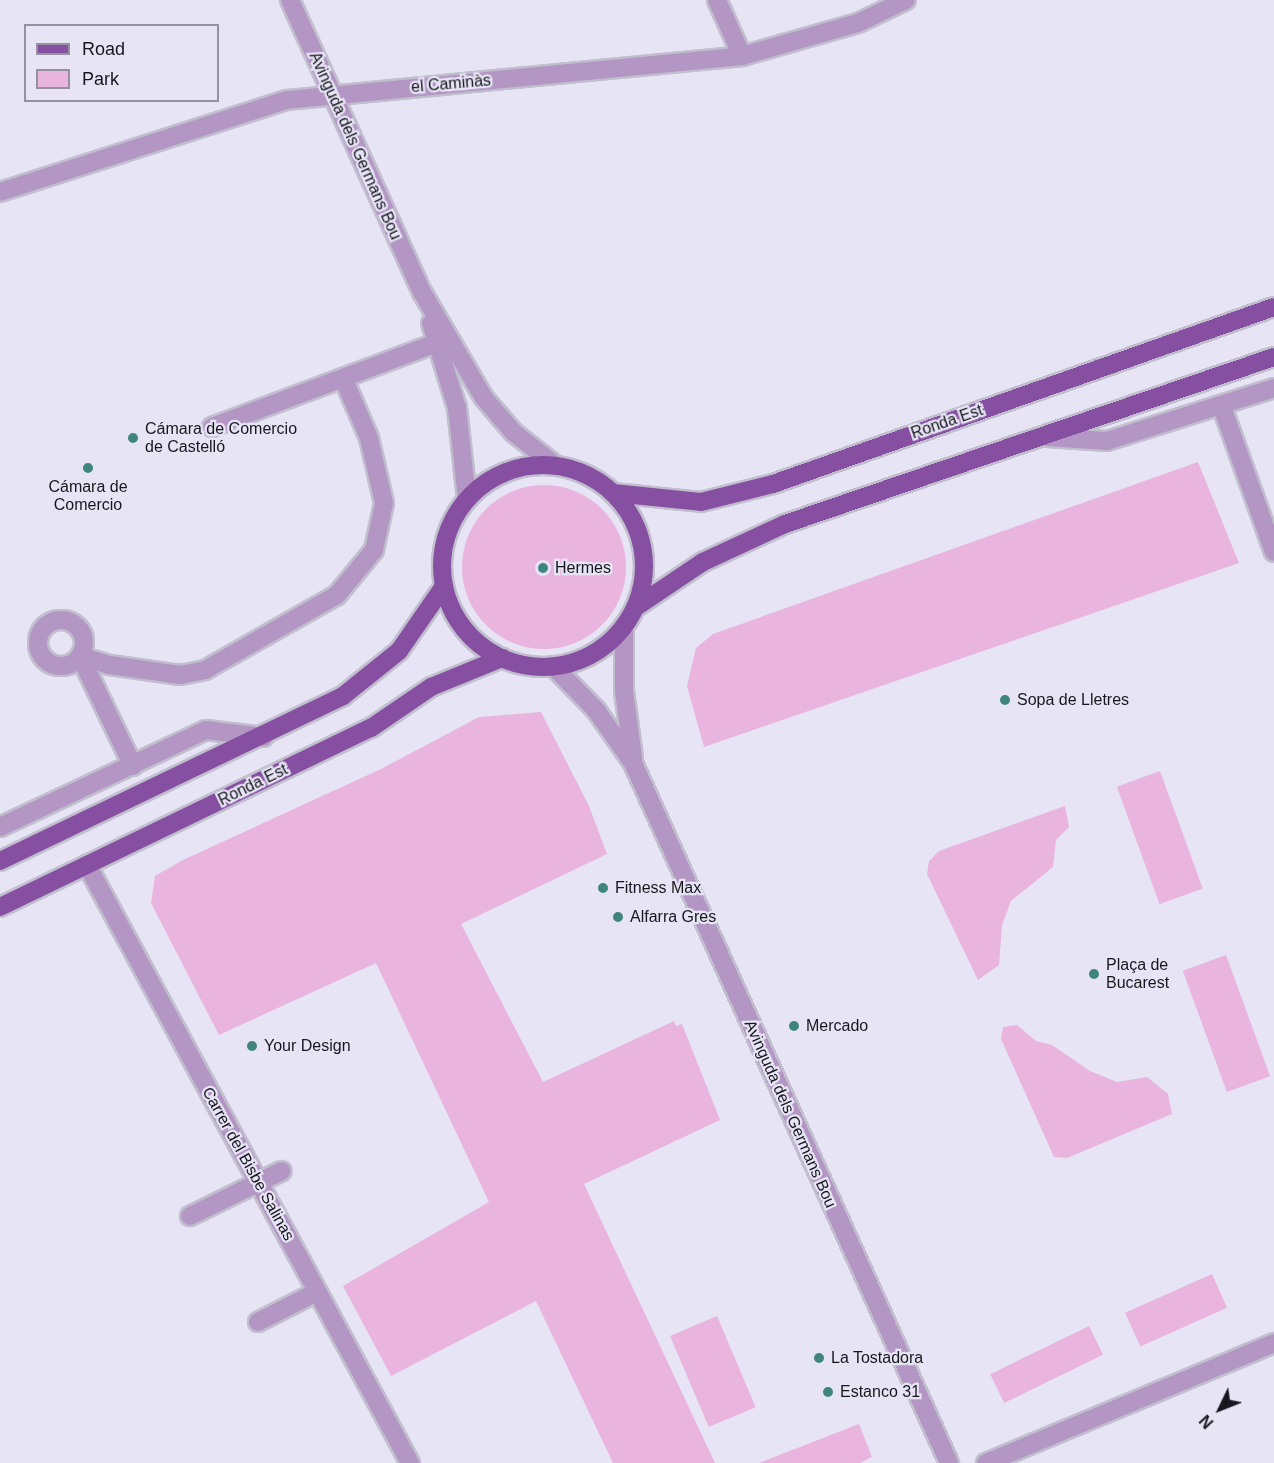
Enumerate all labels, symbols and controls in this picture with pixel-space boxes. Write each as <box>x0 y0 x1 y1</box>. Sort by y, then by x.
legend <box>24 24 219 102</box>
text: Road <box>82 39 125 59</box>
street label: Avinguda dels Germans Bou <box>305 49 405 243</box>
text: Park <box>82 69 119 89</box>
street label: el Caminàs <box>410 71 492 97</box>
street label: Ronda Est <box>909 401 985 443</box>
place label: Cámara de Comercio de Castelló <box>145 419 297 457</box>
marker: Cámara de Comercio de Castelló <box>126 431 140 445</box>
marker: Cámara de Comercio <box>81 461 95 475</box>
place label: Cámara de Comercio <box>48 477 128 515</box>
place label: Hermes <box>555 558 611 578</box>
marker: Hermes <box>536 561 550 575</box>
place label: Sopa de Lletres <box>1017 690 1129 710</box>
marker: Sopa de Lletres <box>998 693 1012 707</box>
street label: Ronda Est <box>215 760 291 810</box>
place label: Fitness Max <box>615 878 701 898</box>
marker: Fitness Max <box>596 881 610 895</box>
place label: Alfarra Gres <box>630 907 716 927</box>
marker: Alfarra Gres <box>611 910 625 924</box>
place label: Plaça de Bucarest <box>1106 955 1169 993</box>
marker: Plaça de Bucarest <box>1087 967 1101 981</box>
place label: Mercado <box>806 1016 868 1036</box>
street label: Avinguda dels Germans Bou <box>740 1017 840 1211</box>
marker: Mercado <box>787 1019 801 1033</box>
place label: Your Design <box>264 1036 351 1056</box>
marker: Your Design <box>245 1039 259 1053</box>
street label: Carrer del Bisbe Salinas <box>198 1084 298 1244</box>
place label: La Tostadora <box>831 1348 924 1368</box>
marker: La Tostadora <box>812 1351 826 1365</box>
north arrow <box>1190 1379 1250 1439</box>
place label: Estanco 31 <box>840 1382 920 1402</box>
marker: Estanco 31 <box>821 1385 835 1399</box>
text: N <box>1196 1412 1217 1432</box>

